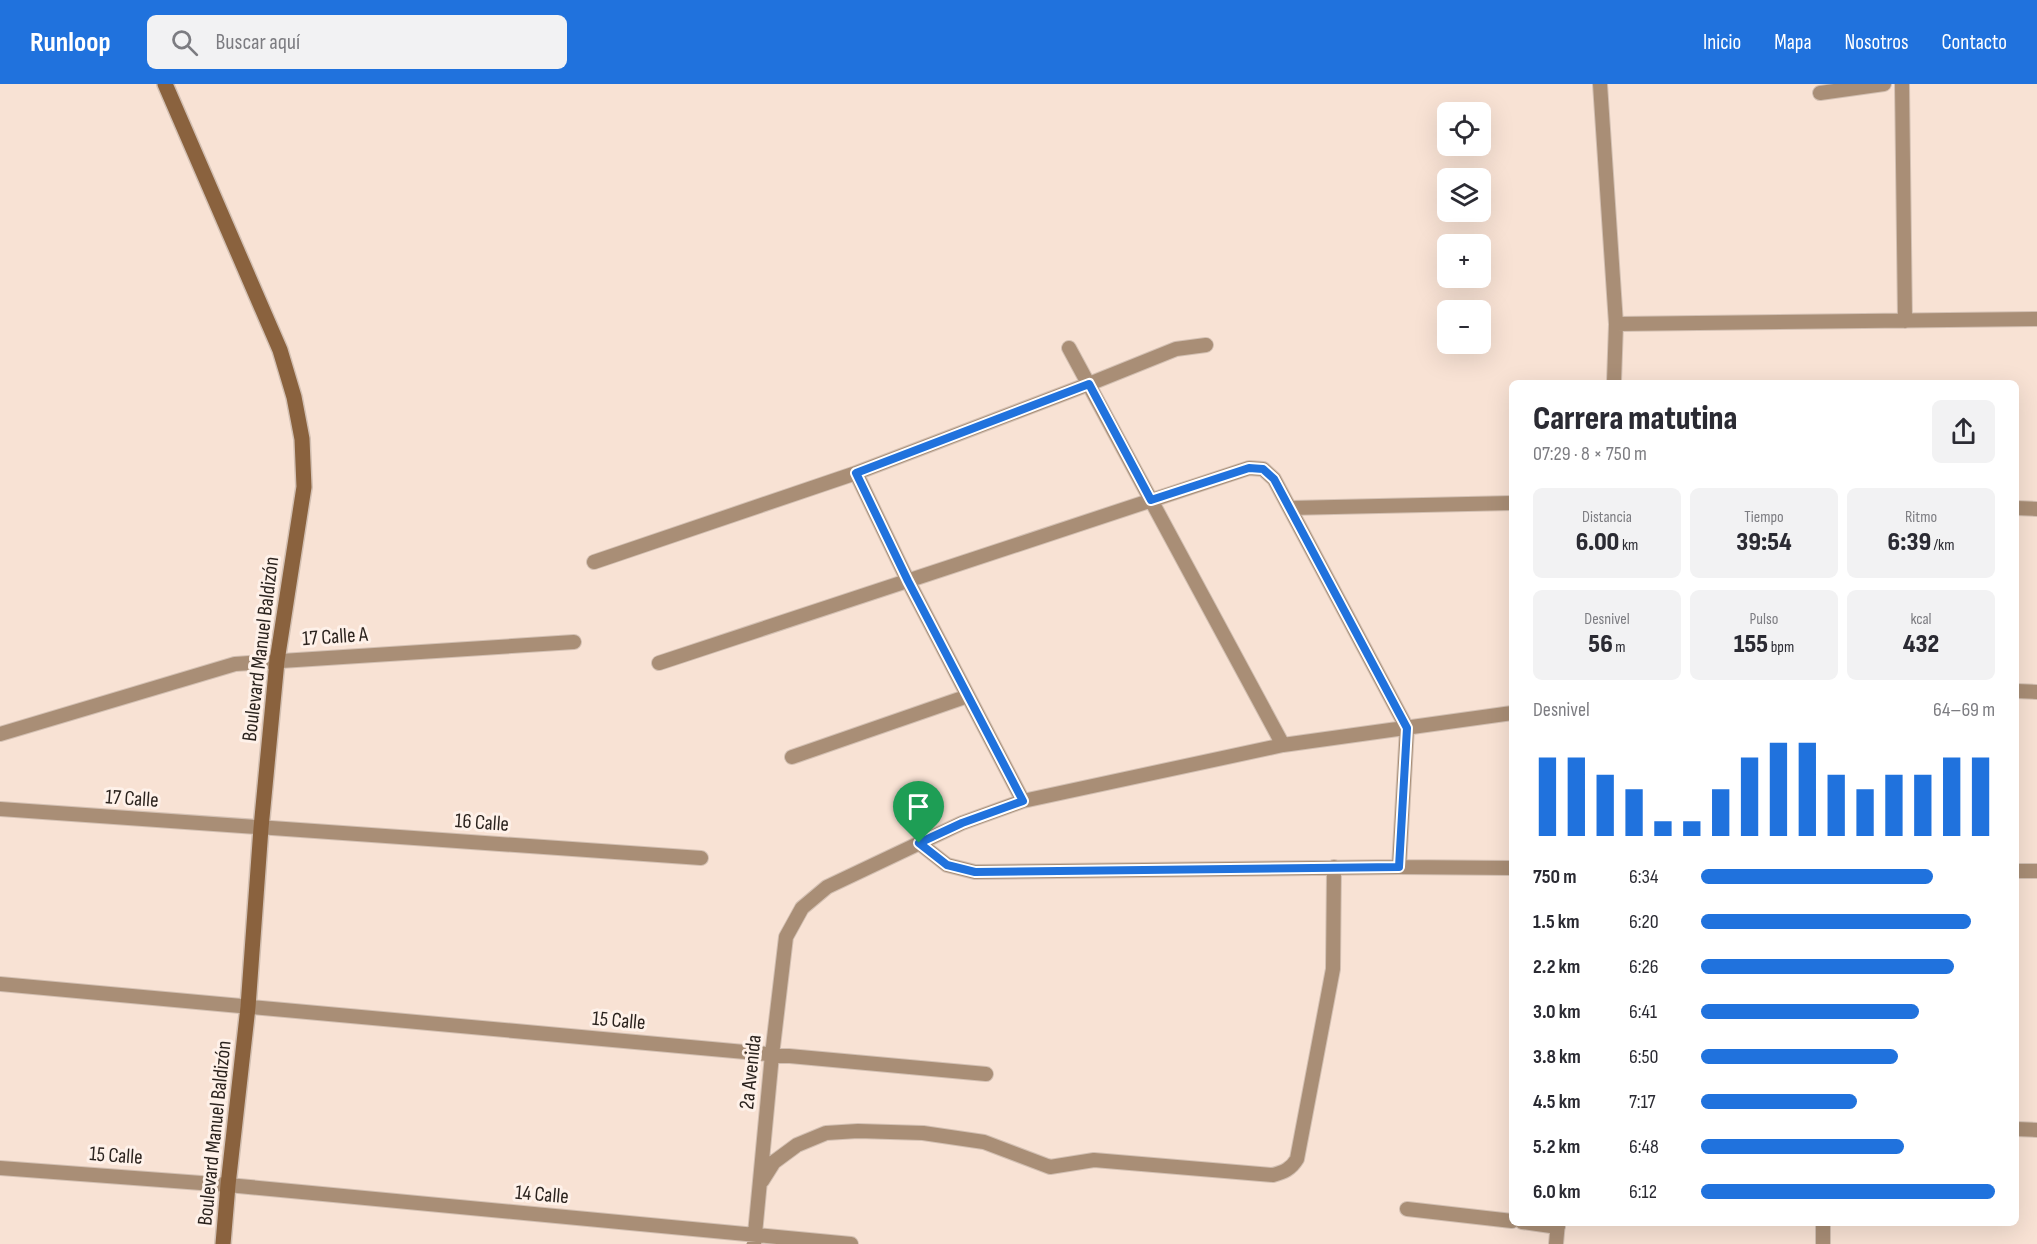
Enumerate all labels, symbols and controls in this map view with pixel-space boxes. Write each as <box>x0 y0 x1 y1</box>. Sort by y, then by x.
search box <box>147 15 567 69</box>
text: Runloop <box>30 26 111 59</box>
icon: search <box>168 26 201 59</box>
text: Buscar aquí <box>216 29 300 56</box>
text: Inicio <box>1703 30 1741 55</box>
text: Mapa <box>1774 30 1812 55</box>
text: Nosotros <box>1845 30 1909 55</box>
text: Contacto <box>1942 30 2007 55</box>
map controls <box>1437 102 1491 354</box>
button: locate <box>1437 102 1491 156</box>
button: layers <box>1437 168 1491 222</box>
button: + <box>1437 234 1491 288</box>
button: − <box>1437 300 1491 354</box>
text: Carrera matutina <box>1533 399 1737 439</box>
button: share <box>1932 400 1995 463</box>
text: 07:29 · 8 × 750 m <box>1533 442 1647 466</box>
text: Distancia <box>1582 508 1632 527</box>
text: Tiempo <box>1744 508 1784 527</box>
text: Ritmo <box>1905 508 1937 527</box>
text: 6.00 <box>1576 527 1619 558</box>
text: 39:54 <box>1736 527 1792 558</box>
text: 6:39 <box>1888 527 1931 558</box>
text: km <box>1619 536 1638 555</box>
text: /km <box>1931 536 1954 555</box>
street label: Boulevard Manuel Baldizón <box>237 555 284 743</box>
text: Desnivel <box>1584 610 1630 629</box>
text: Pulso <box>1750 610 1778 629</box>
text: kcal <box>1910 610 1932 629</box>
street label: 17 Calle A <box>301 622 370 651</box>
text: 56 <box>1588 629 1613 660</box>
text: 155 <box>1734 629 1768 660</box>
text: 432 <box>1903 629 1939 660</box>
text: m <box>1613 638 1626 657</box>
text: bpm <box>1768 638 1794 657</box>
text: Desnivel <box>1533 698 1590 722</box>
text: 64–69 m <box>1933 698 1995 722</box>
pin <box>893 781 944 843</box>
street label: 17 Calle <box>105 784 159 813</box>
icon: arrive <box>902 790 935 823</box>
street label: 16 Calle <box>454 808 510 837</box>
text: 750 m <box>1533 865 1576 889</box>
text: 6:34 <box>1629 865 1658 889</box>
text: 1.5 km <box>1533 910 1579 934</box>
text: 6:20 <box>1629 910 1659 934</box>
text: 2.2 km <box>1533 955 1580 979</box>
text: 6:26 <box>1629 955 1659 979</box>
text: 3.0 km <box>1533 1000 1580 1024</box>
text: 6:41 <box>1629 1000 1657 1024</box>
street label: 15 Calle <box>591 1006 647 1035</box>
street label: 2a Avenida <box>734 1033 767 1111</box>
street label: Boulevard Manuel Baldizón <box>192 1039 237 1227</box>
text: 3.8 km <box>1533 1045 1581 1069</box>
text: 6:50 <box>1629 1045 1658 1069</box>
text: 4.5 km <box>1533 1090 1580 1114</box>
text: 7:17 <box>1629 1090 1656 1114</box>
text: 5.2 km <box>1533 1135 1580 1159</box>
text: 6:48 <box>1629 1135 1659 1159</box>
street label: 15 Calle <box>89 1141 143 1170</box>
street label: 14 Calle <box>514 1180 570 1209</box>
text: 6.0 km <box>1533 1180 1581 1204</box>
text: 6:12 <box>1629 1180 1657 1204</box>

